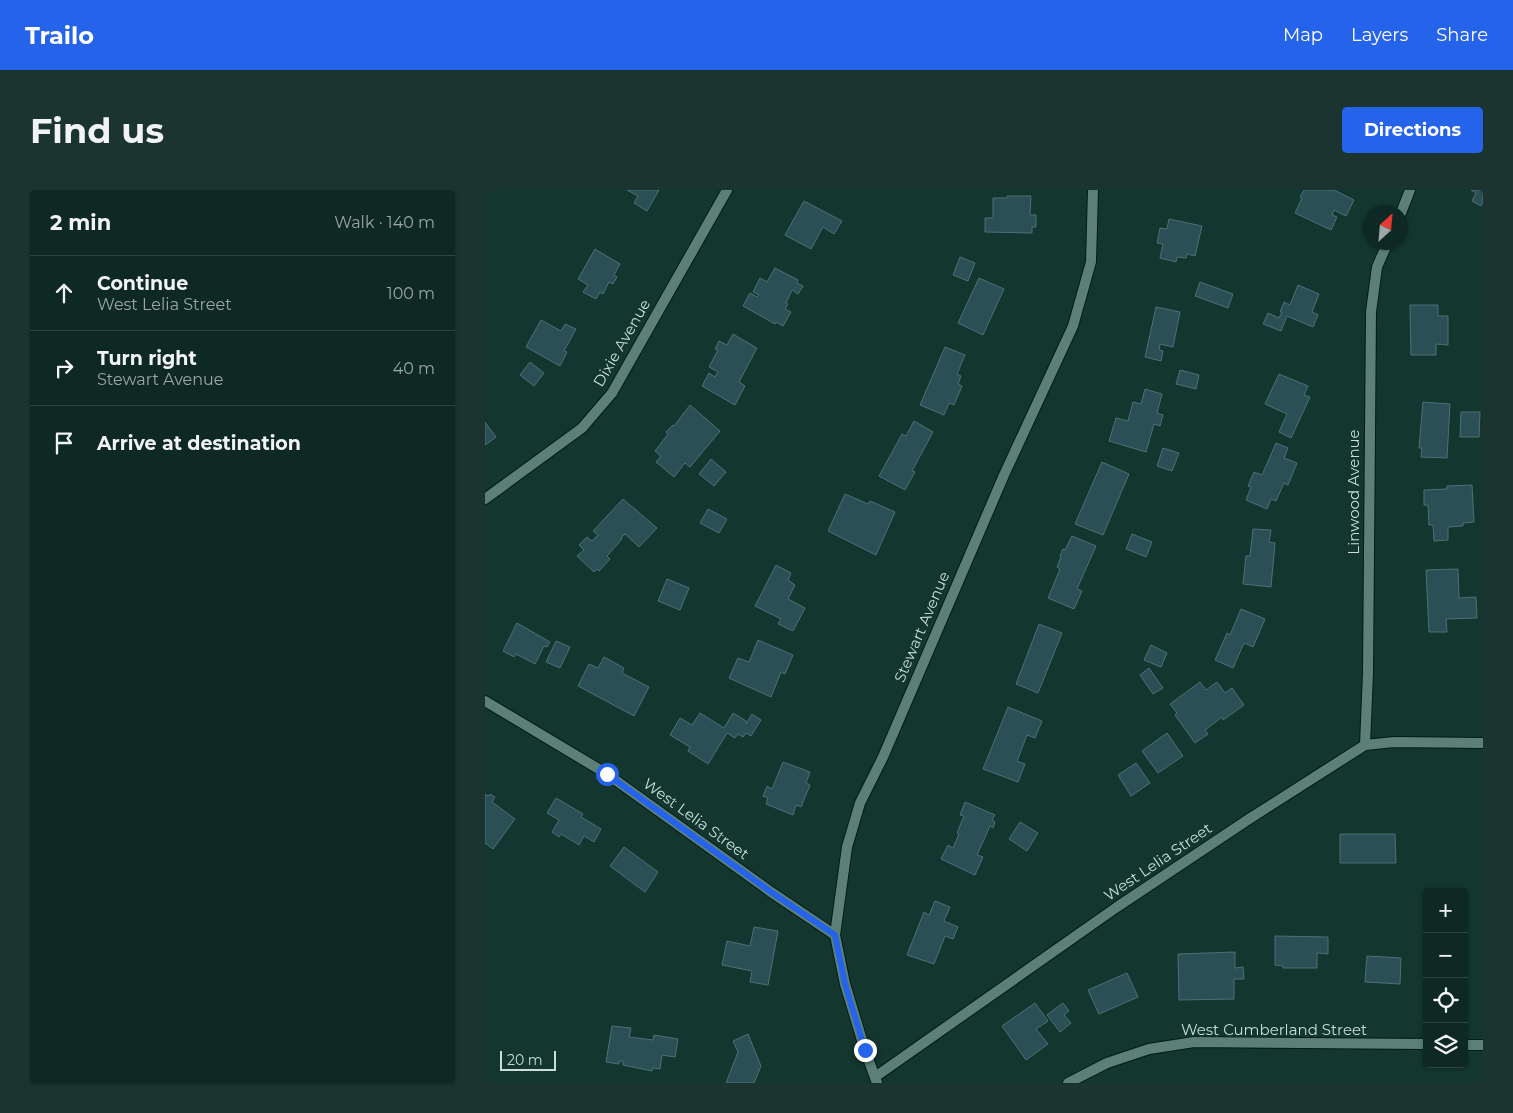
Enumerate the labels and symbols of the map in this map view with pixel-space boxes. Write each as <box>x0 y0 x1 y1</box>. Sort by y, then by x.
north arrow <box>1363 205 1408 250</box>
street label: Dixie Avenue <box>589 296 654 390</box>
street label: Linwood Avenue <box>1344 429 1363 555</box>
street label: Stewart Avenue <box>890 569 953 685</box>
route start <box>596 763 619 786</box>
street label: West Lelia Street <box>640 774 753 863</box>
street label: West Lelia Street <box>1100 818 1215 905</box>
street label: West Cumberland Street <box>1181 1020 1367 1039</box>
route end <box>854 1039 877 1062</box>
scale bar <box>500 1048 556 1071</box>

